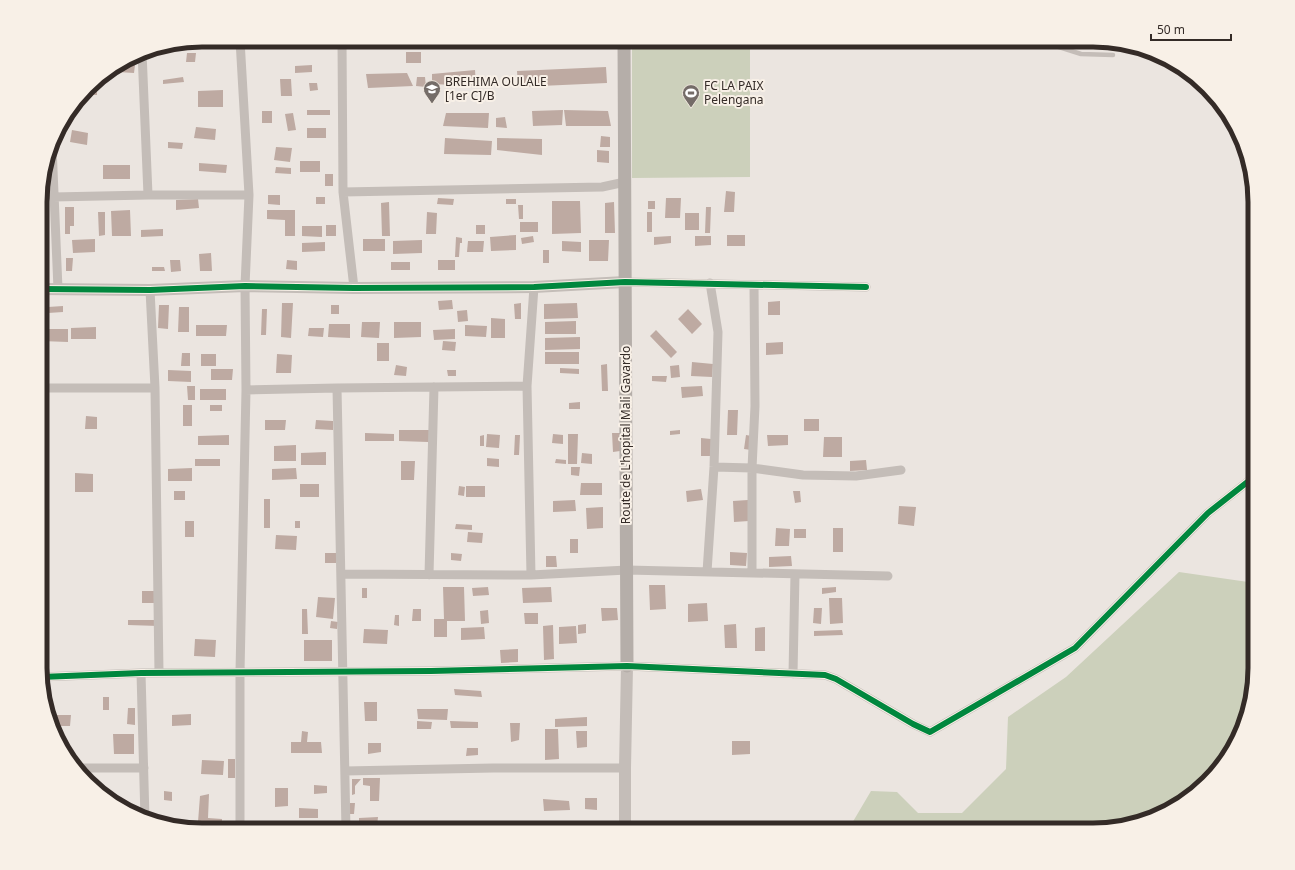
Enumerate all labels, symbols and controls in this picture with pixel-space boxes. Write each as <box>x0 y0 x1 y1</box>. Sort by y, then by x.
scale bar <box>1151 16 1231 42</box>
text: 50 m <box>1157 21 1185 38</box>
place label: BREHIMA OULALE [1er C]/B <box>445 73 547 104</box>
place label: FC LA PAIX Pelengana <box>704 77 764 108</box>
school or university icon: BREHIMA OULALE [1er C]/B <box>422 79 442 104</box>
sports icon: FC LA PAIX Pelengana <box>681 83 701 108</box>
street label: Route de L'hopital Mali Gavardo <box>617 346 634 524</box>

